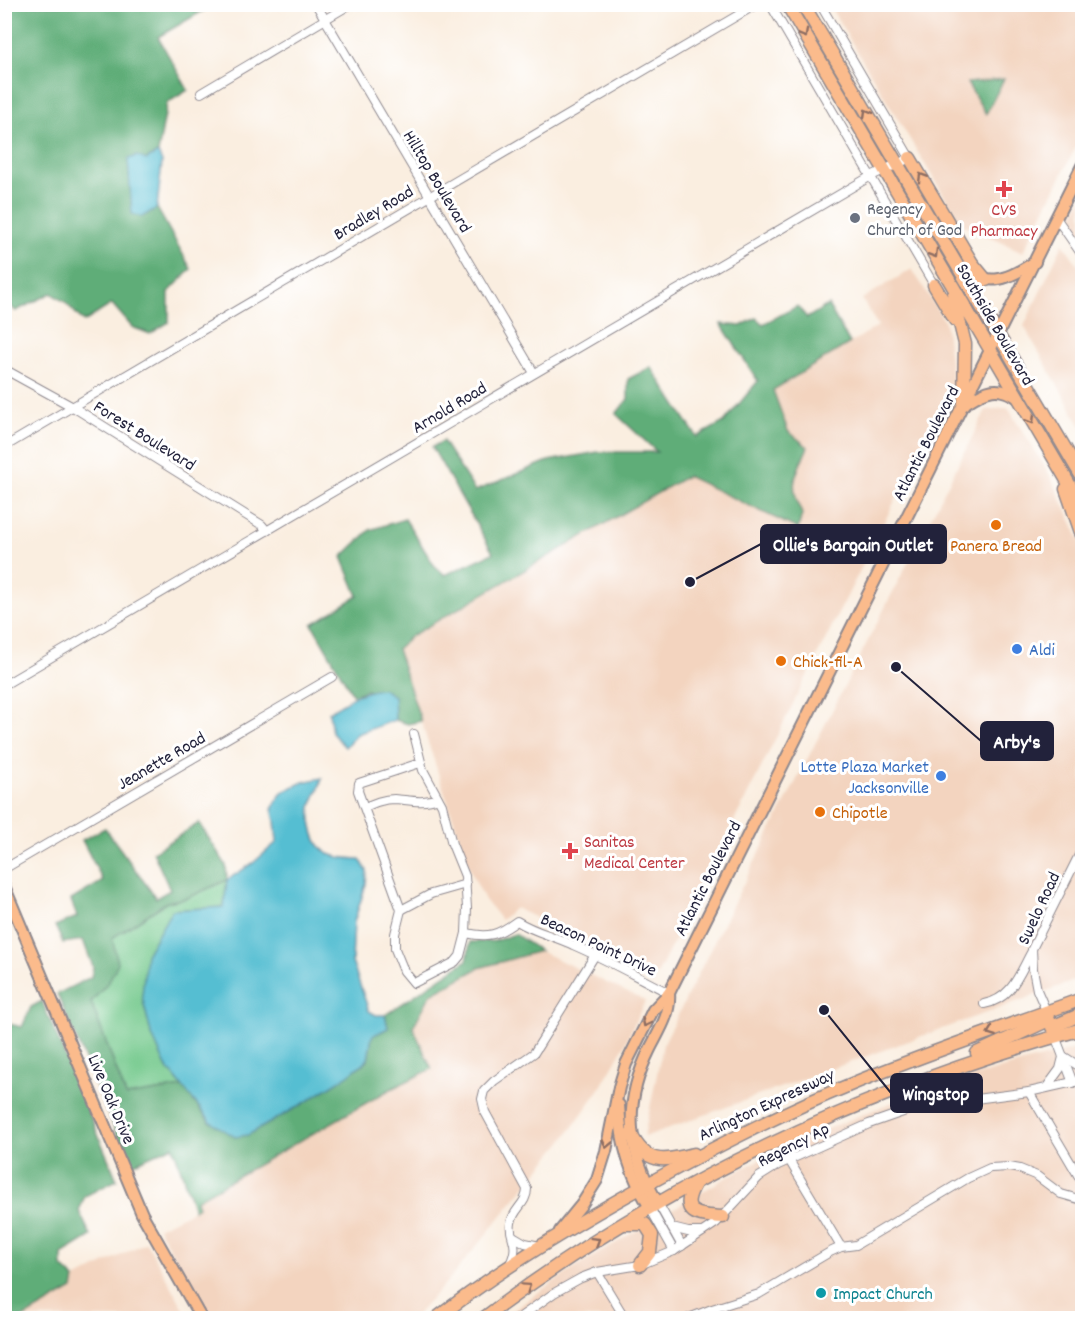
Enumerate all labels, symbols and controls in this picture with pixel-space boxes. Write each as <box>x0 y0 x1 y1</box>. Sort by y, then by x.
one-way arrow <box>797 28 808 38</box>
one-way arrow <box>863 109 874 119</box>
street label: Hilltop Boulevard <box>395 126 476 238</box>
one-way arrow <box>917 173 929 183</box>
street label: Bradley Road <box>330 180 419 248</box>
marker: CVS Pharmacy <box>997 182 1011 196</box>
place label: Regency Church of God <box>867 198 962 244</box>
place label: CVS Pharmacy <box>971 199 1038 245</box>
marker: Regency Church of God <box>848 211 862 225</box>
one-way arrow <box>926 248 938 258</box>
street label: Southside Boulevard <box>949 259 1039 391</box>
street label: Arnold Road <box>408 377 492 441</box>
street label: Atlantic Boulevard <box>887 382 967 506</box>
street label: Forest Boulevard <box>88 396 200 479</box>
one-way arrow <box>1024 414 1035 424</box>
marker: Panera Bread <box>989 518 1003 532</box>
callout: Ollie's Bargain Outlet <box>761 525 946 563</box>
text: Ollie's Bargain Outlet <box>773 533 934 561</box>
place label: Panera Bread <box>950 535 1042 560</box>
place label: Aldi <box>1029 639 1055 664</box>
marker: Aldi <box>1010 642 1024 656</box>
place label: Chick-fil-A <box>793 651 863 676</box>
marker: Chick-fil-A <box>774 654 788 668</box>
callout: Arby's <box>981 722 1053 760</box>
street label: Jeanette Road <box>114 727 211 798</box>
text: Arby's <box>993 730 1041 758</box>
place label: Lotte Plaza Market Jacksonville <box>800 756 929 802</box>
marker: Lotte Plaza Market Jacksonville <box>934 769 948 783</box>
place label: Chipotle <box>832 802 888 827</box>
marker: Chipotle <box>813 805 827 819</box>
street label: Atlantic Boulevard <box>669 817 749 941</box>
place label: Sanitas Medical Center <box>584 831 685 877</box>
marker: Sanitas Medical Center <box>561 842 579 860</box>
street label: Swelo Road <box>1013 869 1068 949</box>
street label: Beacon Point Drive <box>536 908 660 984</box>
one-way arrow <box>642 1017 653 1027</box>
one-way arrow <box>986 1025 997 1038</box>
street label: Live Oak Drive <box>80 1051 140 1149</box>
street label: Arlington Expressway <box>695 1063 840 1149</box>
callout: Wingstop <box>891 1074 982 1112</box>
text: Wingstop <box>902 1082 970 1110</box>
street label: Regency Ap <box>754 1117 834 1175</box>
one-way arrow <box>602 1139 615 1149</box>
one-way arrow <box>590 1236 600 1248</box>
one-way arrow <box>520 1283 531 1294</box>
place label: Impact Church <box>833 1283 933 1308</box>
marker: Impact Church <box>814 1286 828 1300</box>

